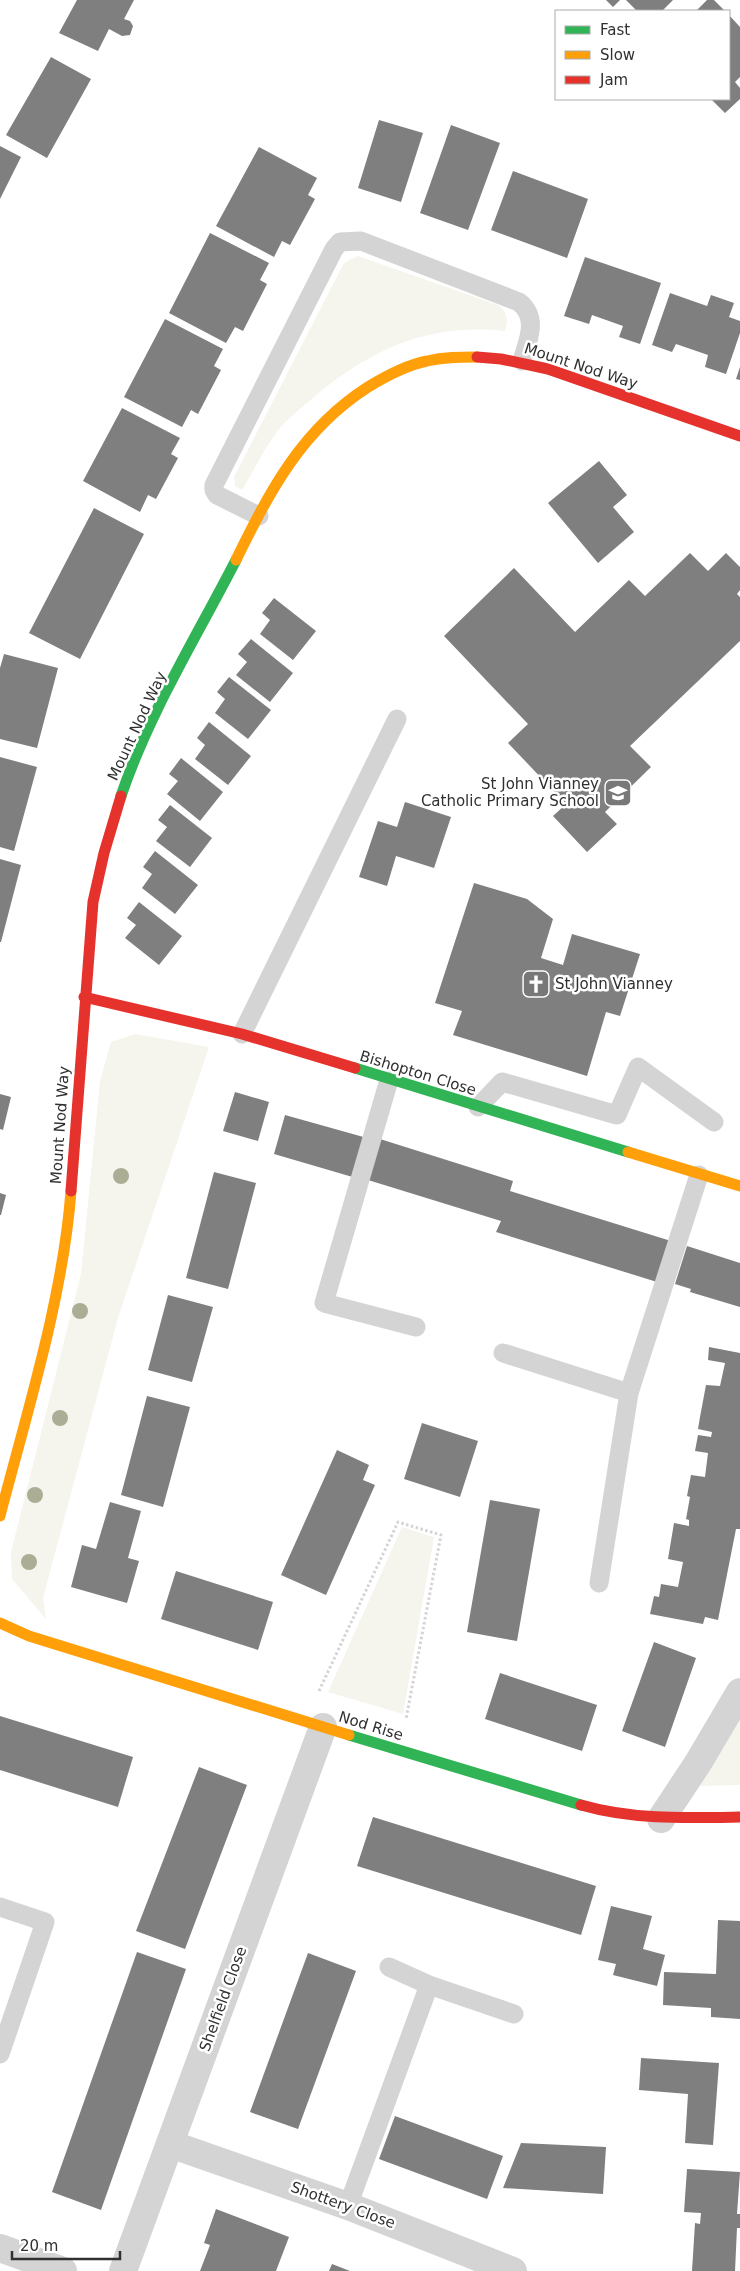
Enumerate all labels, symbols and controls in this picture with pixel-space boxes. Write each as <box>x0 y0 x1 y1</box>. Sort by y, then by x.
legend <box>555 10 730 100</box>
text: Fast <box>600 21 630 39</box>
text: Slow <box>600 46 635 64</box>
text: Jam <box>599 71 628 89</box>
street label: Mount Nod Way <box>522 339 640 393</box>
street label: Mount Nod Way <box>104 668 170 783</box>
place label: St John Vianney Catholic Primary School <box>421 775 599 810</box>
school or university icon: St John Vianney Catholic Primary School <box>603 778 633 808</box>
church icon: St John Vianney <box>521 969 551 999</box>
place label: St John Vianney <box>555 975 673 993</box>
street label: Bishopton Close <box>358 1047 478 1099</box>
street label: Mount Nod Way <box>47 1065 73 1185</box>
street label: Nod Rise <box>337 1708 405 1744</box>
street label: Shelfield Close <box>196 1944 250 2054</box>
street label: Shottery Close <box>288 2178 398 2232</box>
scale bar <box>12 2228 120 2260</box>
text: 20 m <box>20 2237 58 2255</box>

